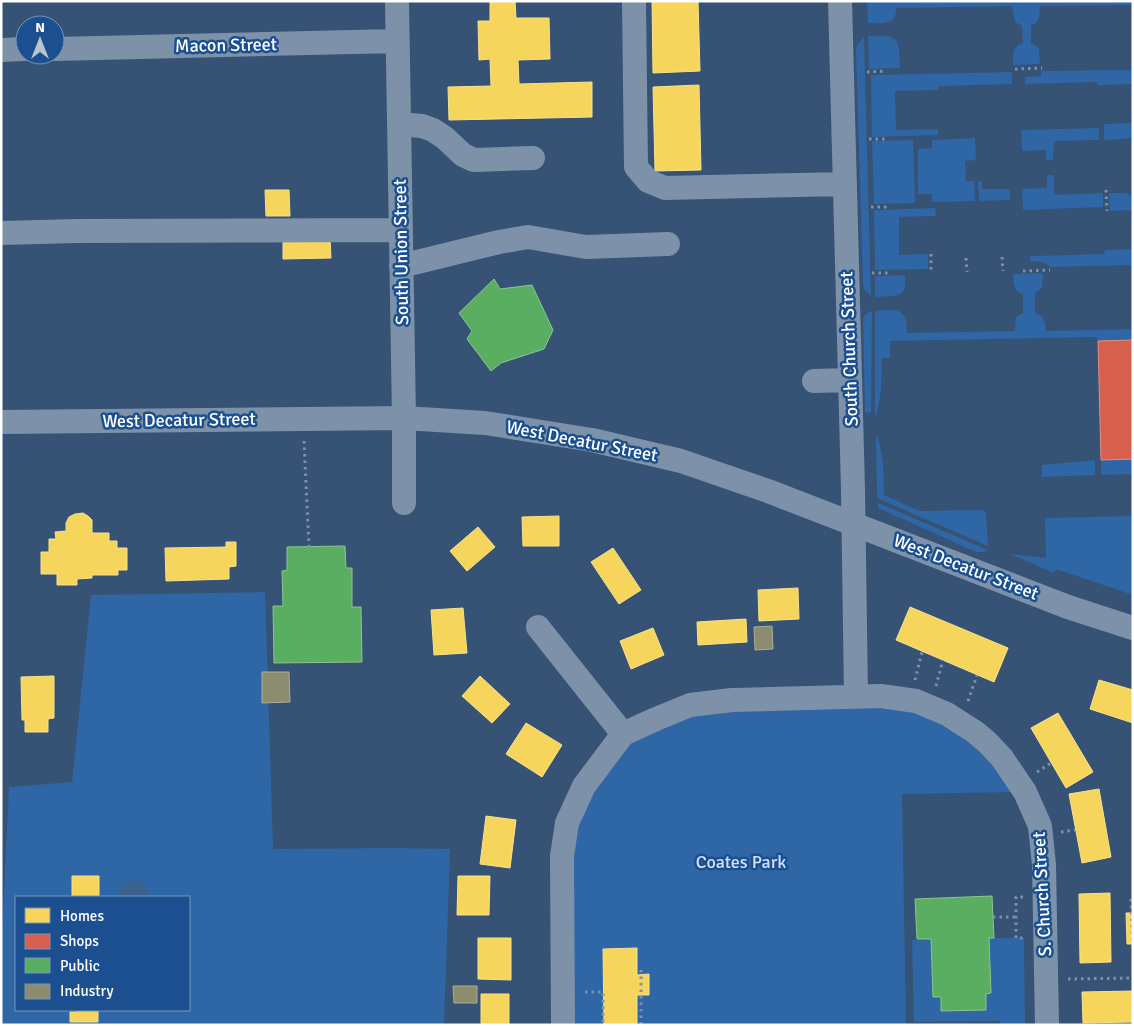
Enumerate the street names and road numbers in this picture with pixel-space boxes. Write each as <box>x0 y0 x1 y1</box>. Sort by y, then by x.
street label: Macon Street <box>175 33 277 57</box>
street label: South Union Street <box>389 179 413 325</box>
street label: South Church Street <box>835 271 863 427</box>
street label: West Decatur Street <box>102 408 256 432</box>
street label: West Decatur Street <box>505 416 659 466</box>
street label: West Decatur Street <box>890 529 1042 605</box>
street label: S. Church Street <box>1028 831 1056 957</box>

